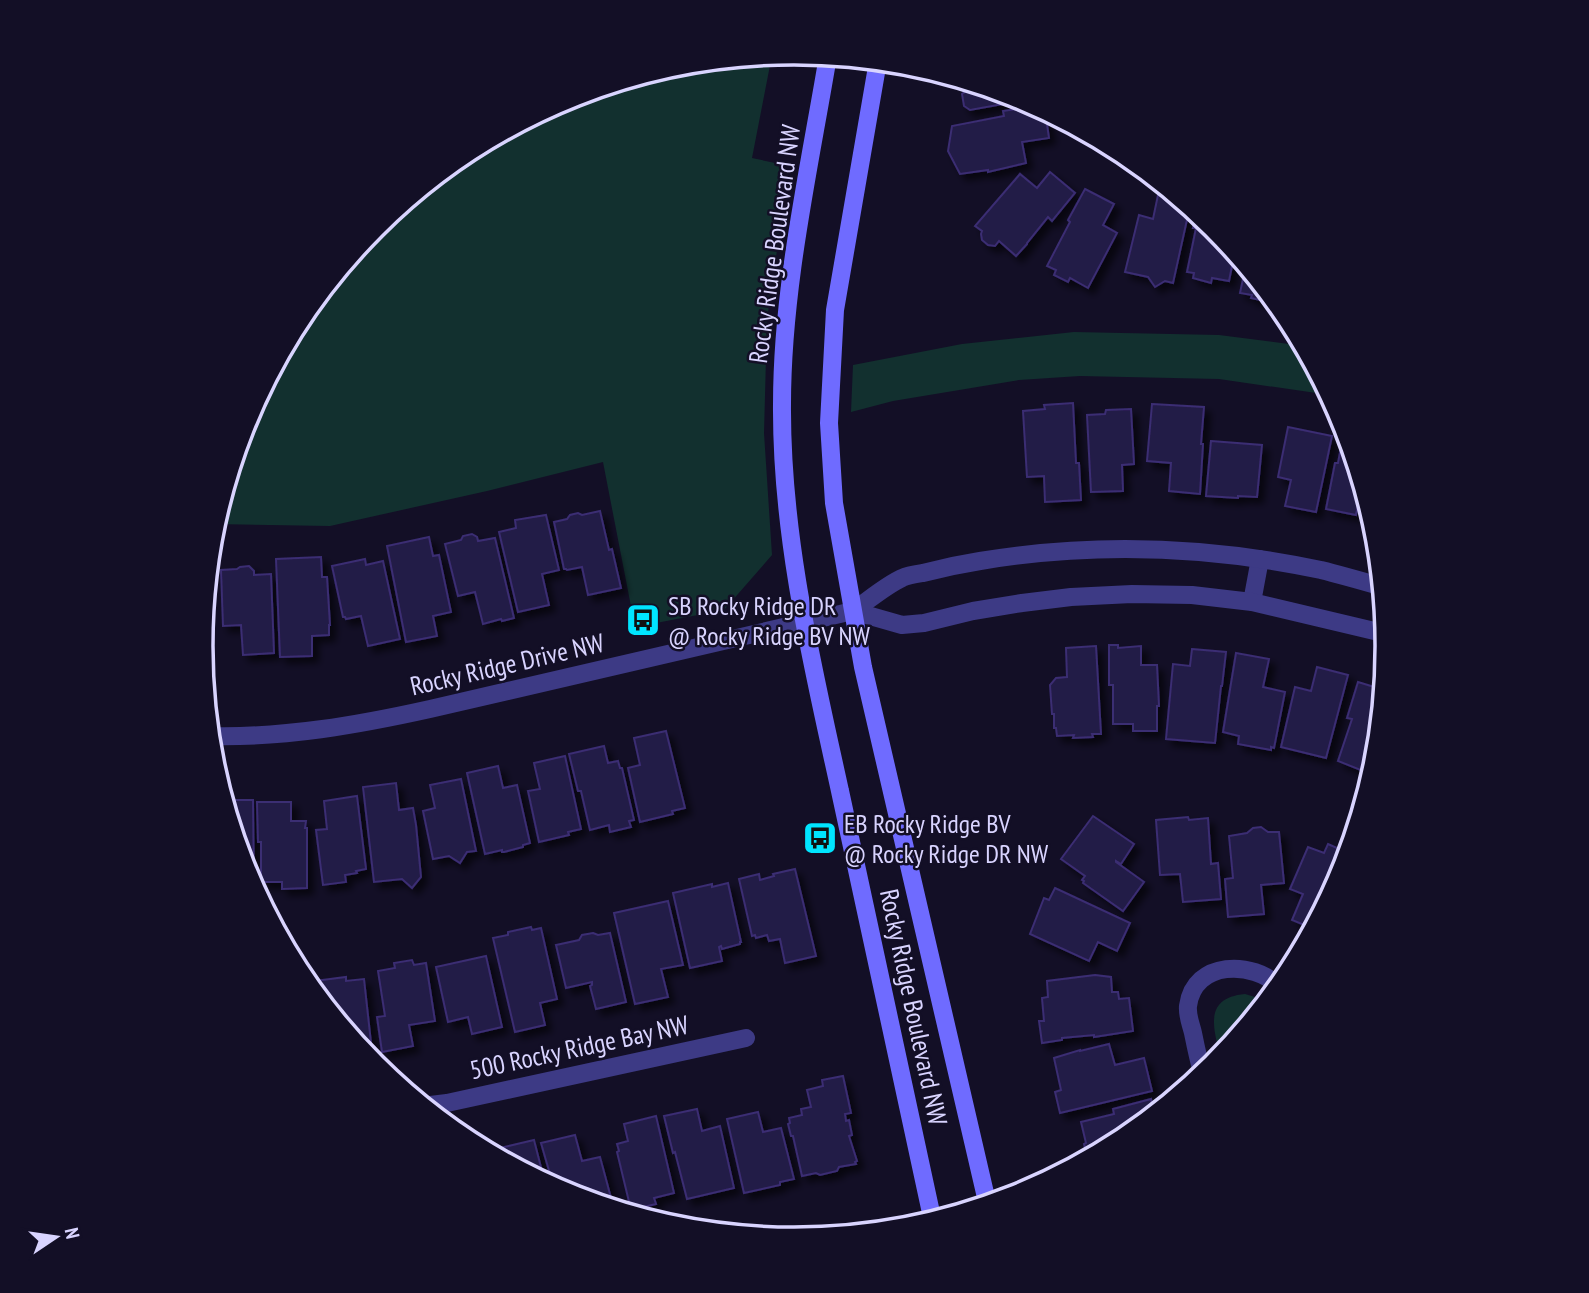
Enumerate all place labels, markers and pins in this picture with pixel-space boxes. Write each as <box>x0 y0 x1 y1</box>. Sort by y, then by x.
place label: SB Rocky Ridge DR @ Rocky Ridge BV NW <box>668 589 870 652</box>
bus stop icon: SB Rocky Ridge DR @ Rocky Ridge BV NW <box>624 601 662 639</box>
place label: EB Rocky Ridge BV @ Rocky Ridge DR NW <box>844 807 1049 870</box>
bus stop icon: EB Rocky Ridge BV @ Rocky Ridge DR NW <box>801 819 839 857</box>

